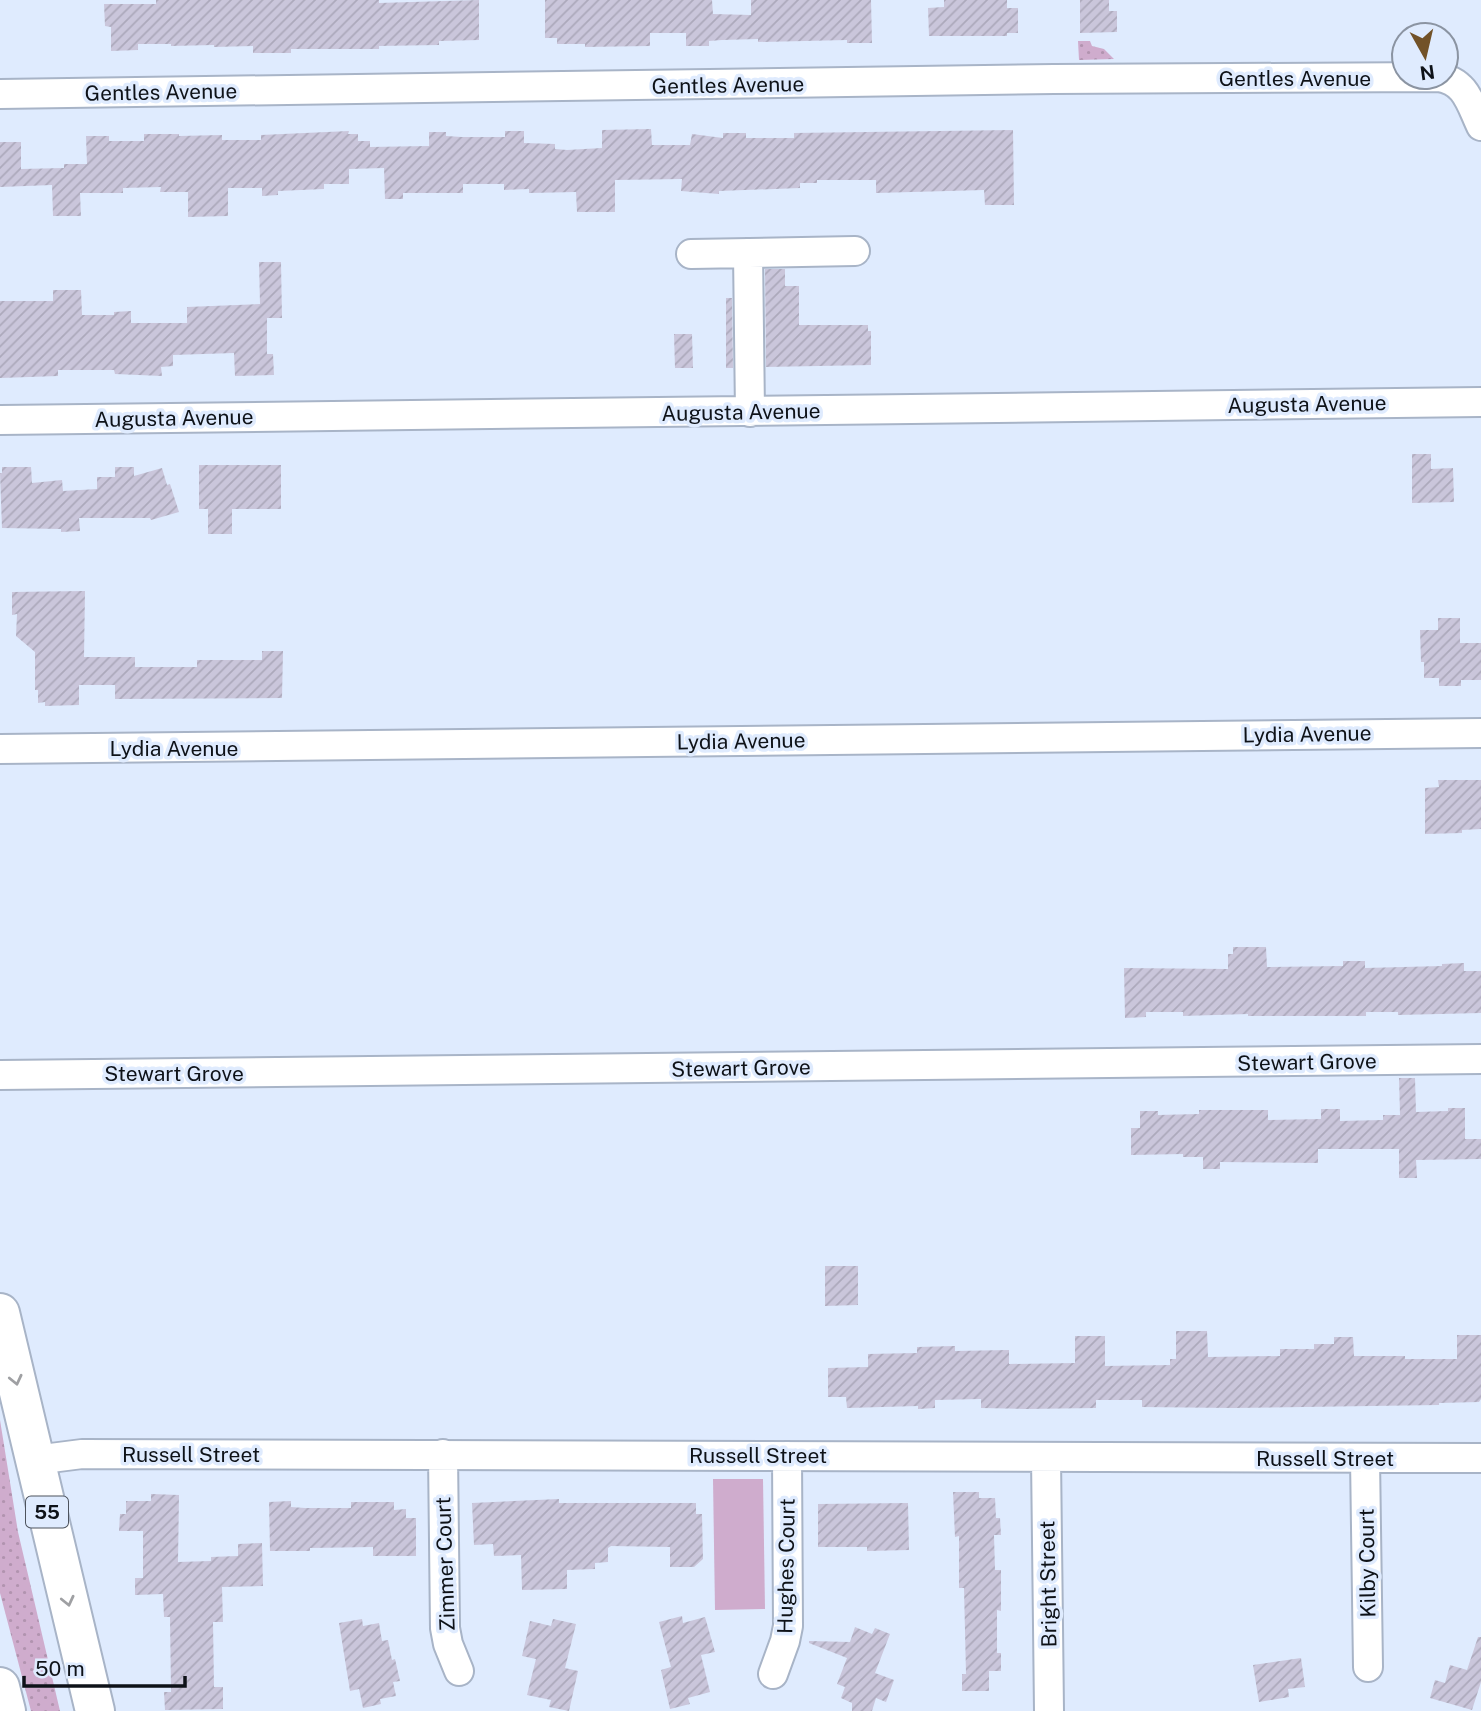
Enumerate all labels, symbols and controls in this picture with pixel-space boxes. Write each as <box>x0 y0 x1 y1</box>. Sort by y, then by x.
north arrow <box>1390 21 1460 91</box>
text: N <box>1418 61 1436 85</box>
street label: Gentles Avenue <box>1219 66 1371 91</box>
street label: Gentles Avenue <box>652 71 804 99</box>
street label: Gentles Avenue <box>85 78 237 106</box>
street label: Augusta Avenue <box>1227 390 1387 418</box>
street label: Augusta Avenue <box>661 398 821 426</box>
street label: Augusta Avenue <box>94 404 254 432</box>
street label: Lydia Avenue <box>1242 720 1372 748</box>
street label: Lydia Avenue <box>676 727 806 755</box>
street label: Lydia Avenue <box>109 736 239 761</box>
street label: Stewart Grove <box>1237 1048 1377 1076</box>
street label: Stewart Grove <box>671 1054 811 1082</box>
street label: Stewart Grove <box>104 1061 244 1086</box>
one-way arrow <box>8 1374 22 1386</box>
street label: Russell Street <box>122 1442 260 1467</box>
street label: Russell Street <box>689 1443 827 1468</box>
street label: Russell Street <box>1256 1446 1394 1471</box>
road number: 55 <box>26 1496 68 1528</box>
street label: Zimmer Court <box>430 1496 460 1632</box>
street label: Hughes Court <box>772 1498 800 1634</box>
street label: Kilby Court <box>1354 1508 1380 1618</box>
street label: Bright Street <box>1034 1520 1062 1648</box>
one-way arrow <box>60 1595 75 1607</box>
scale bar <box>24 1644 186 1688</box>
text: 50 m <box>35 1656 85 1681</box>

